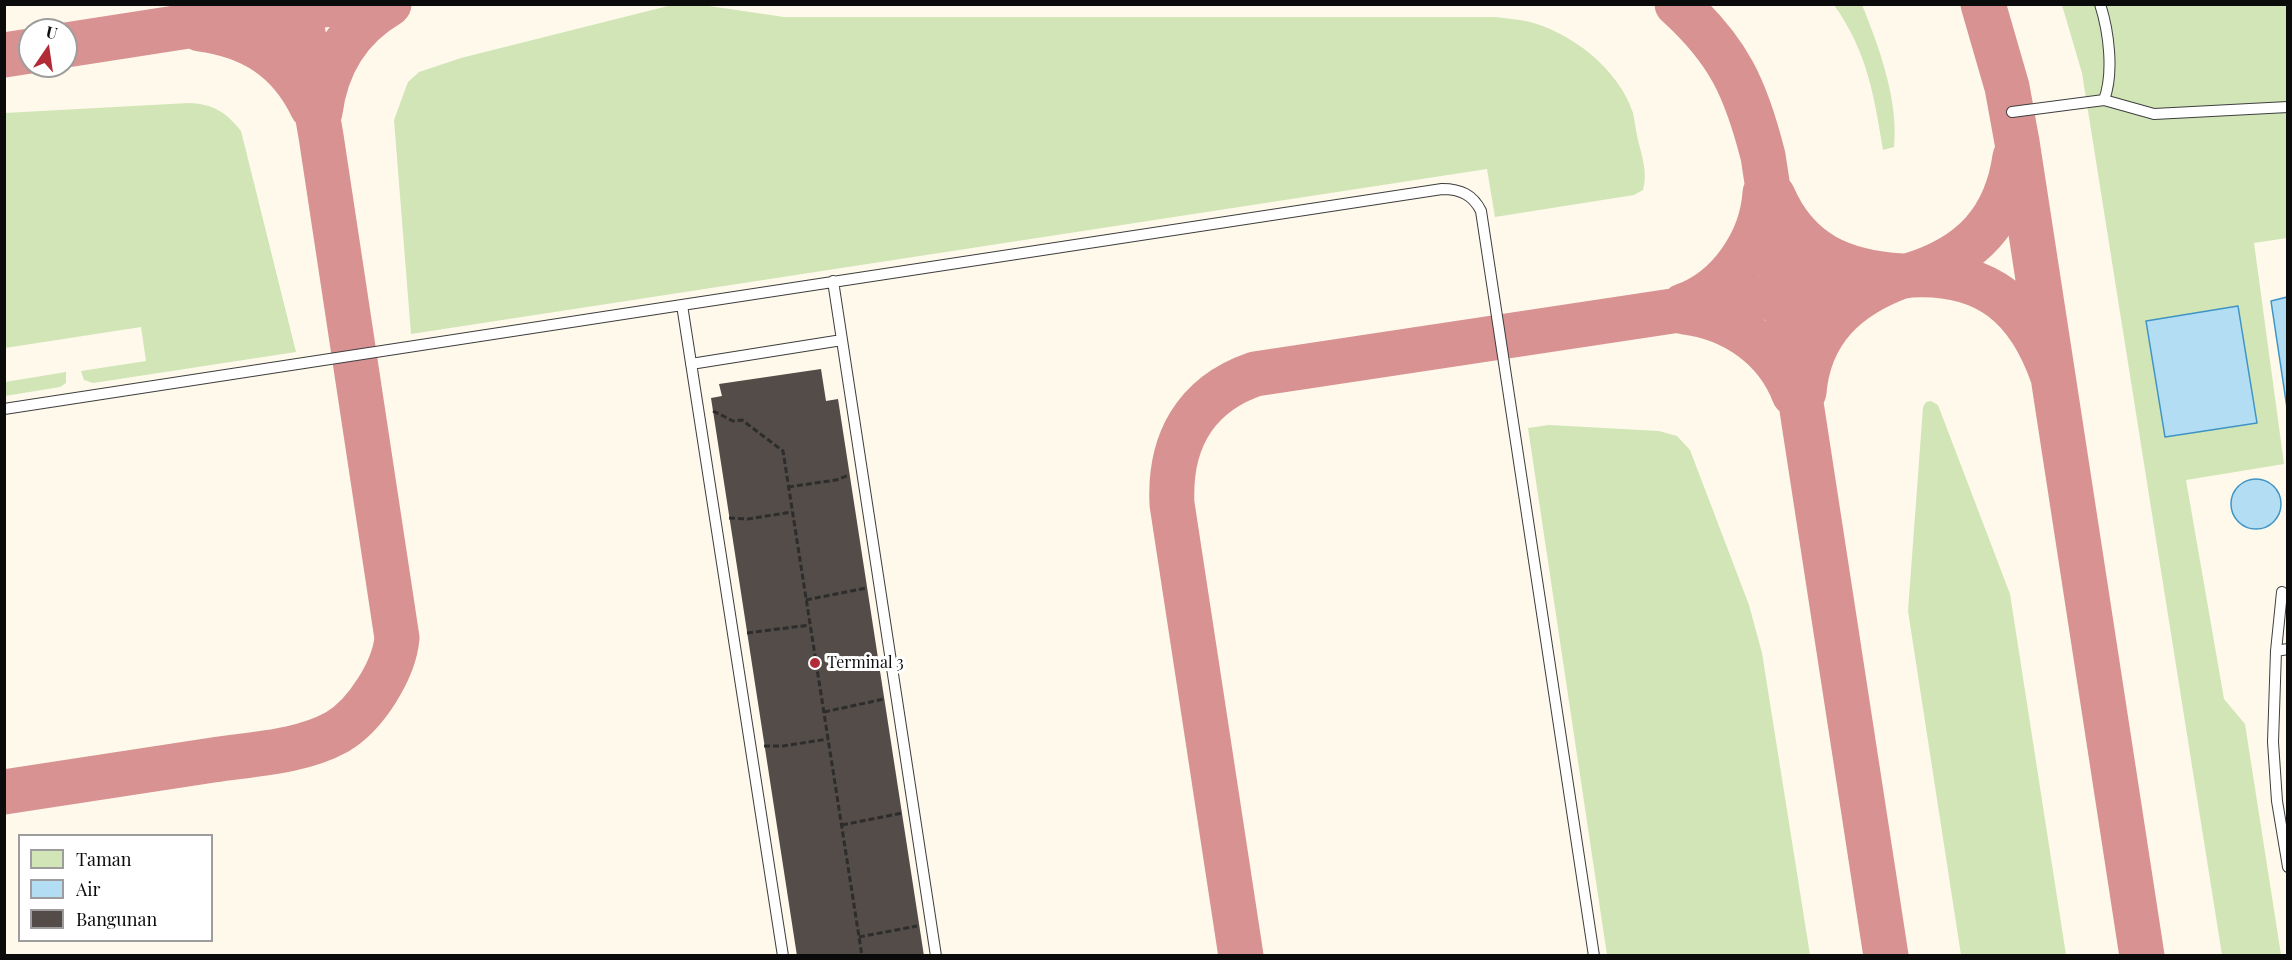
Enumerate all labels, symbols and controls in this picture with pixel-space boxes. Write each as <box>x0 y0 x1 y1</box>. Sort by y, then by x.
north arrow <box>18 18 78 78</box>
text: U <box>44 20 59 43</box>
place label: Terminal 3 <box>827 653 904 673</box>
marker: Terminal 3 <box>808 656 822 670</box>
legend <box>18 834 213 942</box>
text: Taman <box>76 847 132 871</box>
text: Air <box>76 877 101 901</box>
text: Bangunan <box>76 907 157 931</box>

